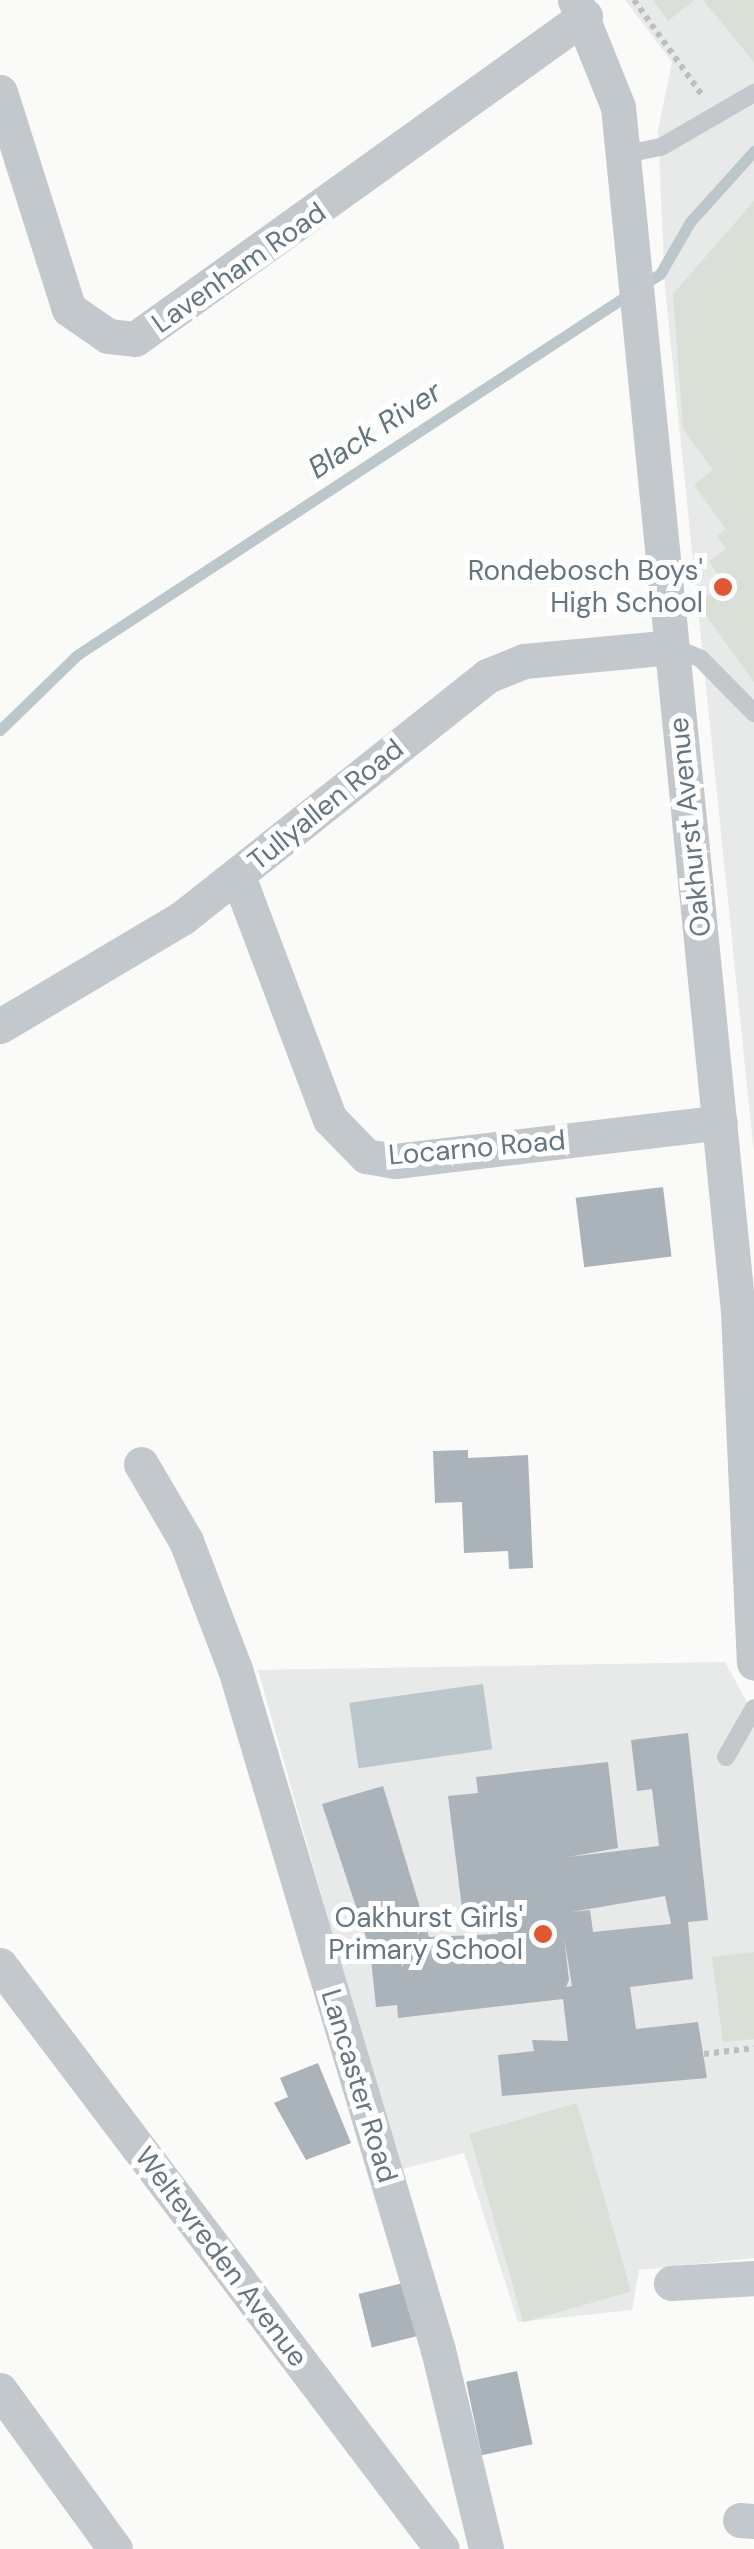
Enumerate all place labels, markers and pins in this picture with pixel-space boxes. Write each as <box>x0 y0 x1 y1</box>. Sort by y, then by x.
place label: Rondebosch Boys' High School <box>468 554 703 620</box>
marker: Rondebosch Boys' High School <box>712 576 734 598</box>
place label: Oakhurst Girls' Primary School <box>328 1901 523 1967</box>
marker: Oakhurst Girls' Primary School <box>532 1923 554 1945</box>

